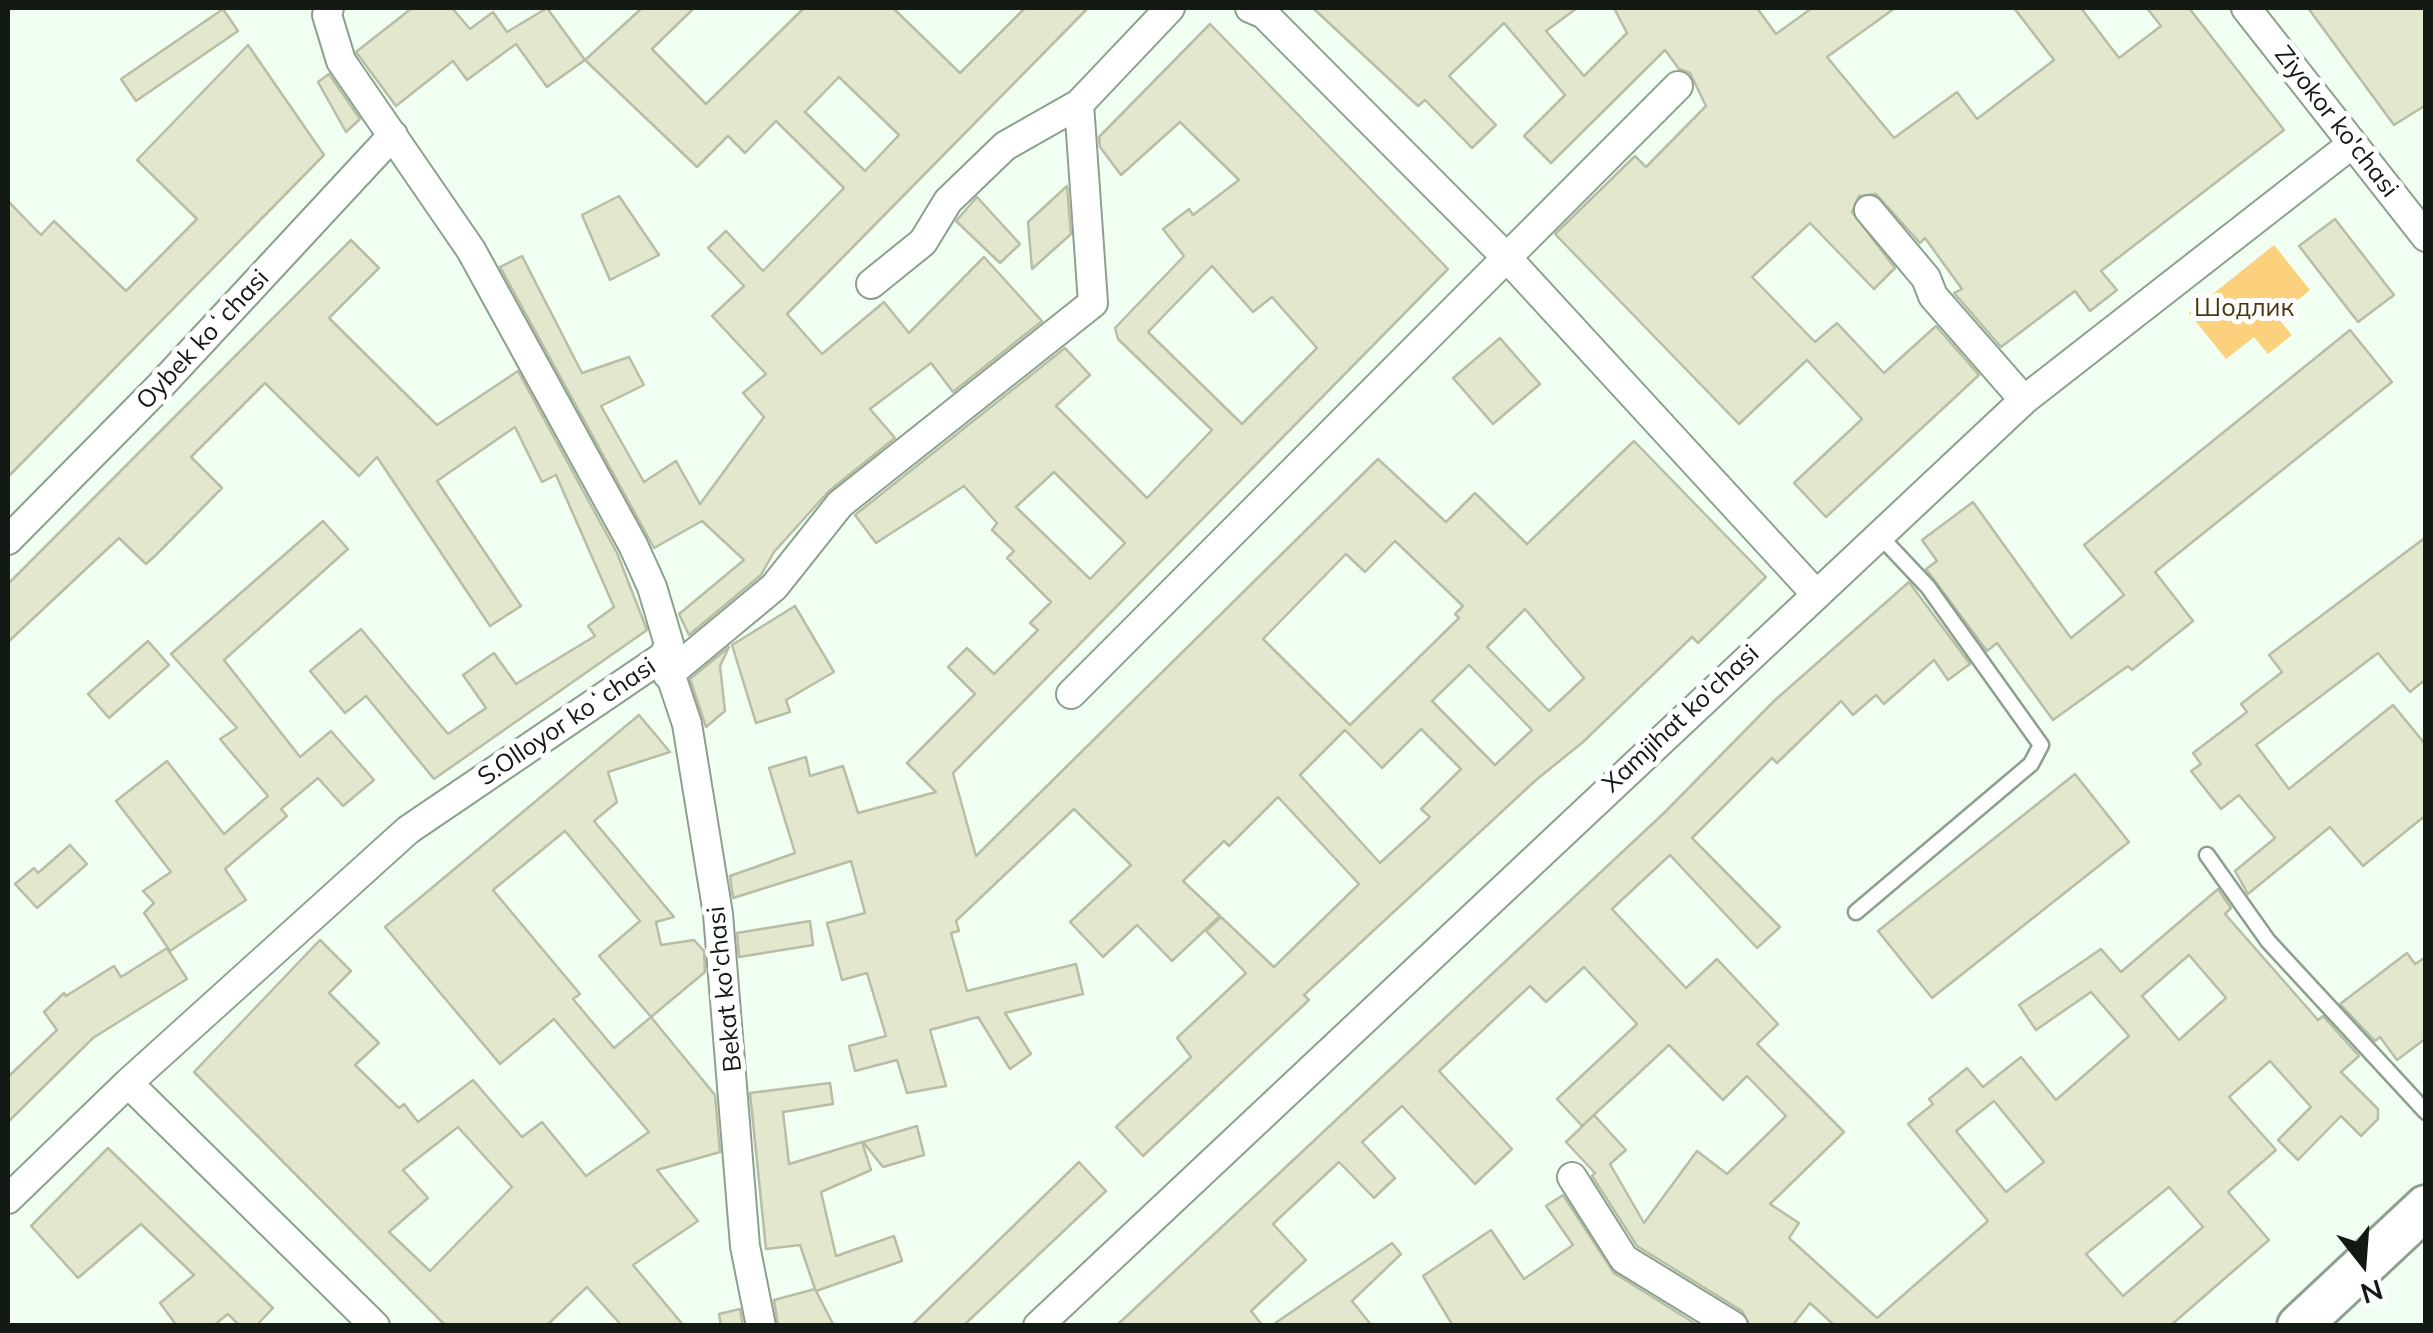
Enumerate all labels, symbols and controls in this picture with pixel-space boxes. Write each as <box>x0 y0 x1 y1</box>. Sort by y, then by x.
street label: Ziyokor ko'chasi <box>2268 41 2404 203</box>
street label: Oybek koʻchasi <box>131 264 275 416</box>
park label: Шодлик <box>2194 293 2294 323</box>
street label: Xamjihat ko'chasi <box>1597 639 1765 799</box>
street label: S.Olloyor koʻchasi <box>472 651 662 793</box>
street label: Bekat ko'chasi <box>701 905 749 1073</box>
north arrow <box>2313 1213 2413 1313</box>
text: N <box>2357 1272 2387 1312</box>

